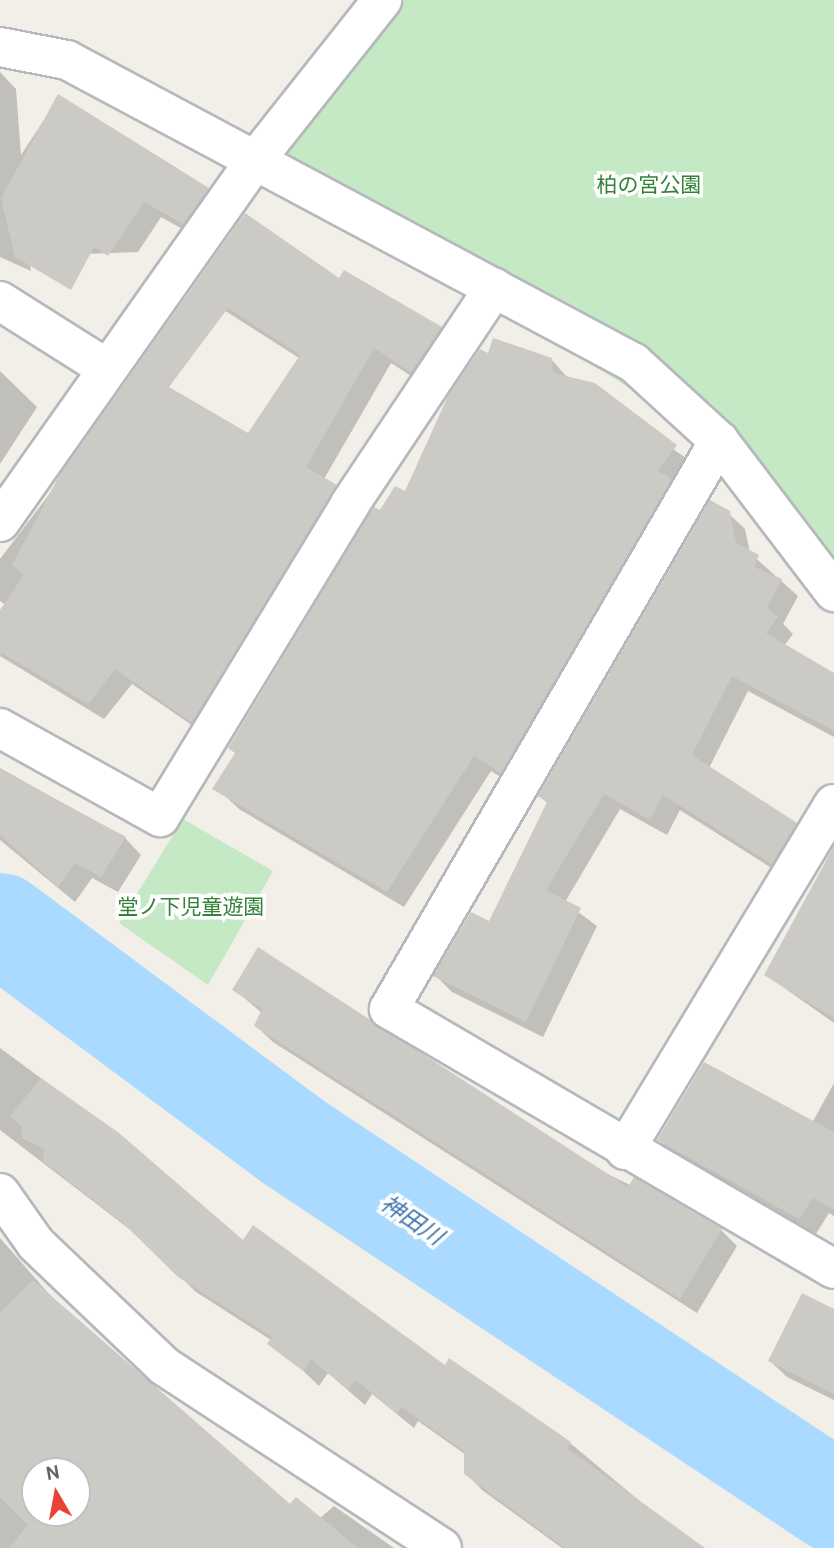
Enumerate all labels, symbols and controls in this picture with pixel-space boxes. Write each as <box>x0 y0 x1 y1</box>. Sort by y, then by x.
park label: 柏の宮公園 <box>597 172 701 198</box>
park label: 堂ノ下児童遊園 <box>118 894 264 920</box>
water label: 神田川 <box>376 1189 448 1251</box>
north arrow <box>21 1457 91 1527</box>
text: N <box>44 1460 61 1485</box>

